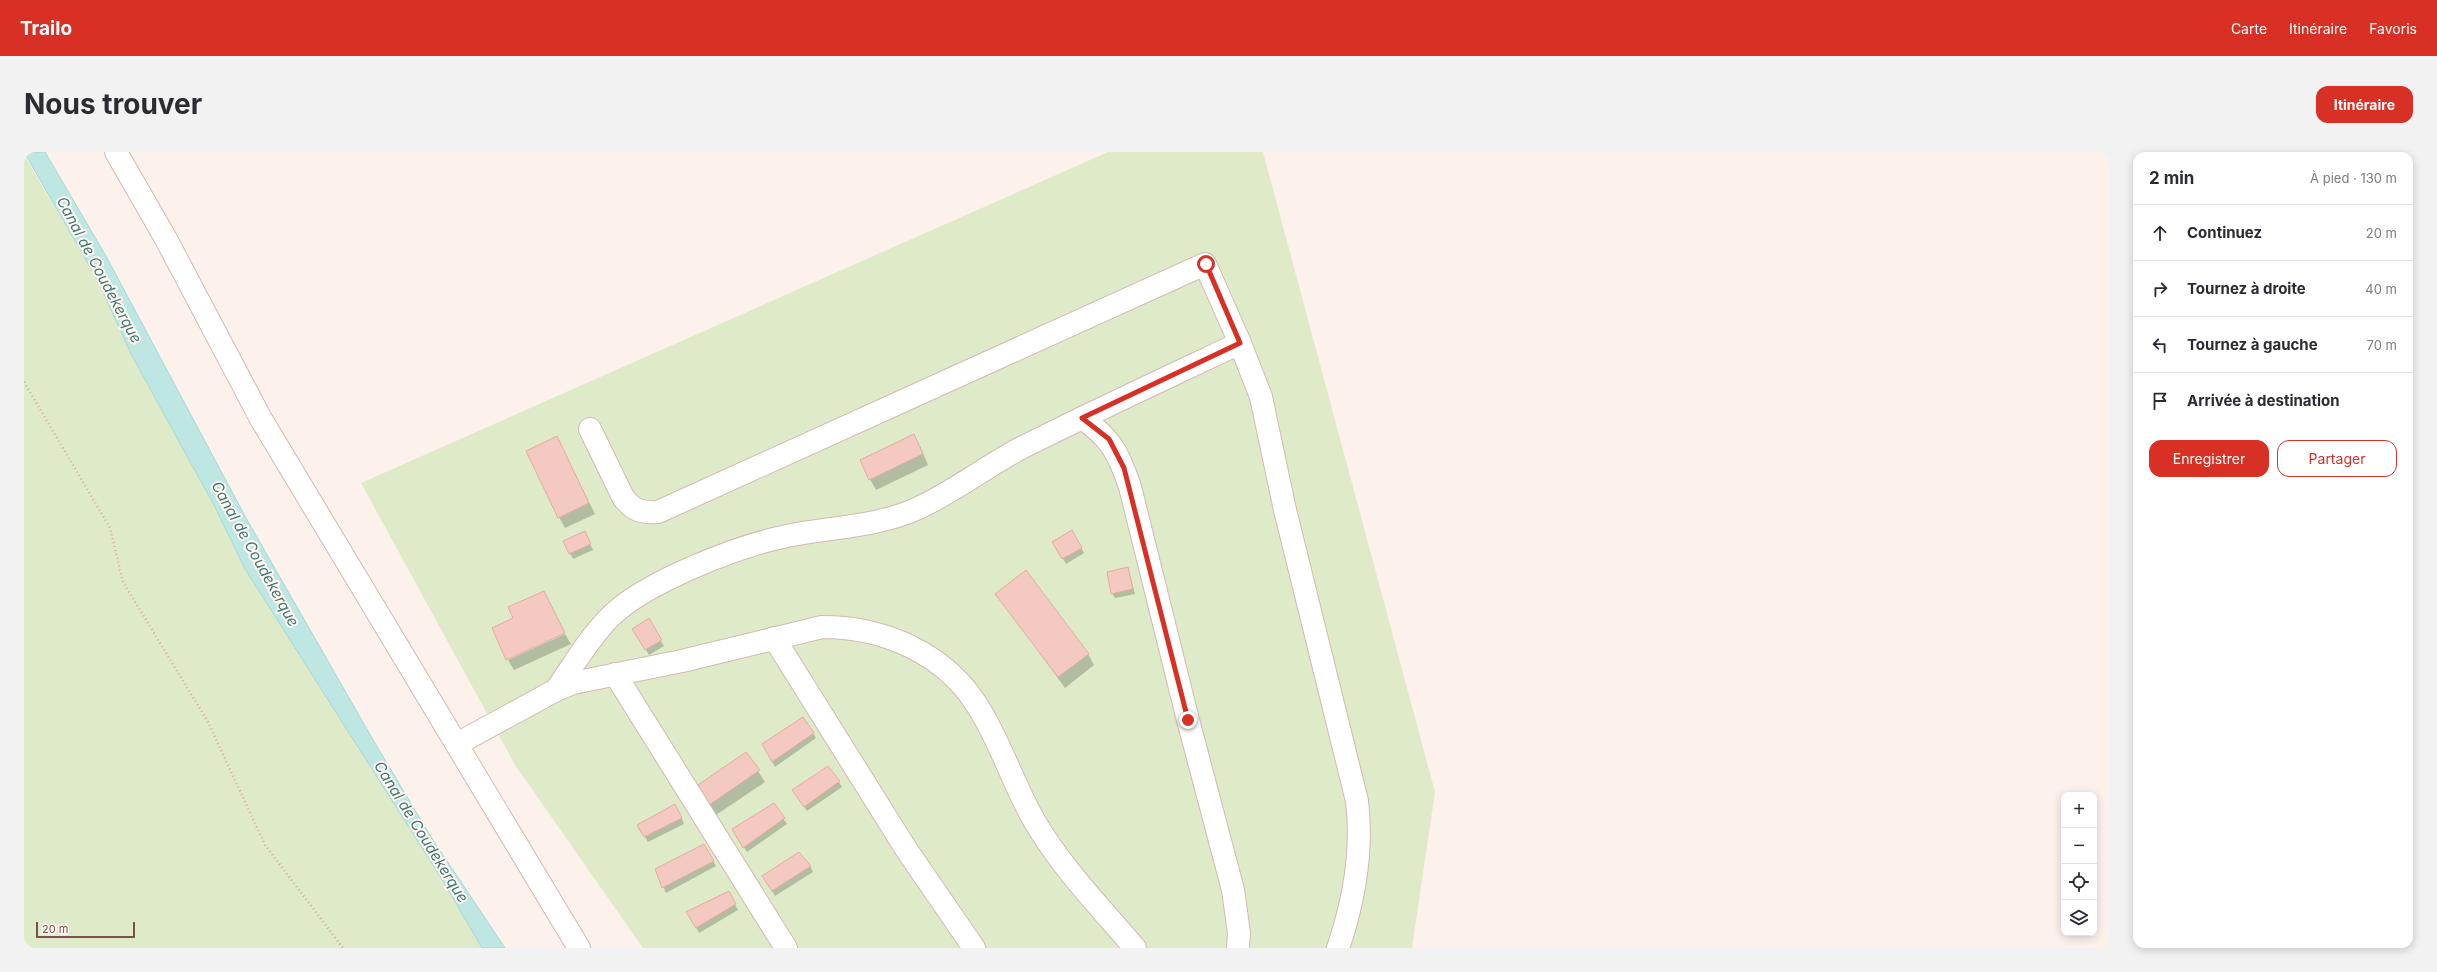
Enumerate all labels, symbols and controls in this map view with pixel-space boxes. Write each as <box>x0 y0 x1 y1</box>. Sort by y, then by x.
text: Trailo <box>20 17 72 40</box>
text: Carte <box>2231 20 2267 37</box>
text: Itinéraire <box>2289 20 2347 37</box>
text: Favoris <box>2369 20 2417 37</box>
button: Itinéraire <box>2316 86 2413 123</box>
text: Nous trouver <box>24 87 202 121</box>
text: 2 min <box>2149 168 2194 188</box>
text: À pied · 130 m <box>2310 170 2397 186</box>
water label: Canal de Coudekerque <box>53 193 146 346</box>
icon: ahead <box>2149 222 2171 244</box>
text: Continuez <box>2187 223 2262 242</box>
text: 20 m <box>2366 225 2397 241</box>
route start <box>1197 255 1215 273</box>
icon: right <box>2149 278 2171 300</box>
text: Tournez à droite <box>2187 279 2306 298</box>
text: 40 m <box>2365 281 2397 297</box>
icon: left <box>2149 334 2171 356</box>
text: Tournez à gauche <box>2187 335 2318 354</box>
text: 70 m <box>2367 337 2397 353</box>
icon: arrive <box>2149 390 2171 412</box>
text: Arrivée à destination <box>2187 391 2340 410</box>
button: Enregistrer <box>2149 440 2269 477</box>
button: Partager <box>2277 440 2397 477</box>
water label: Canal de Coudekerque <box>208 478 303 630</box>
route end <box>1179 711 1197 729</box>
water label: Canal de Coudekerque <box>370 757 473 906</box>
map controls <box>2061 792 2097 936</box>
button: + <box>2061 792 2097 828</box>
button: − <box>2061 828 2097 864</box>
button: locate <box>2061 864 2097 900</box>
button: layers <box>2061 900 2097 936</box>
scale bar <box>36 920 135 939</box>
text: 20 m <box>42 922 68 936</box>

